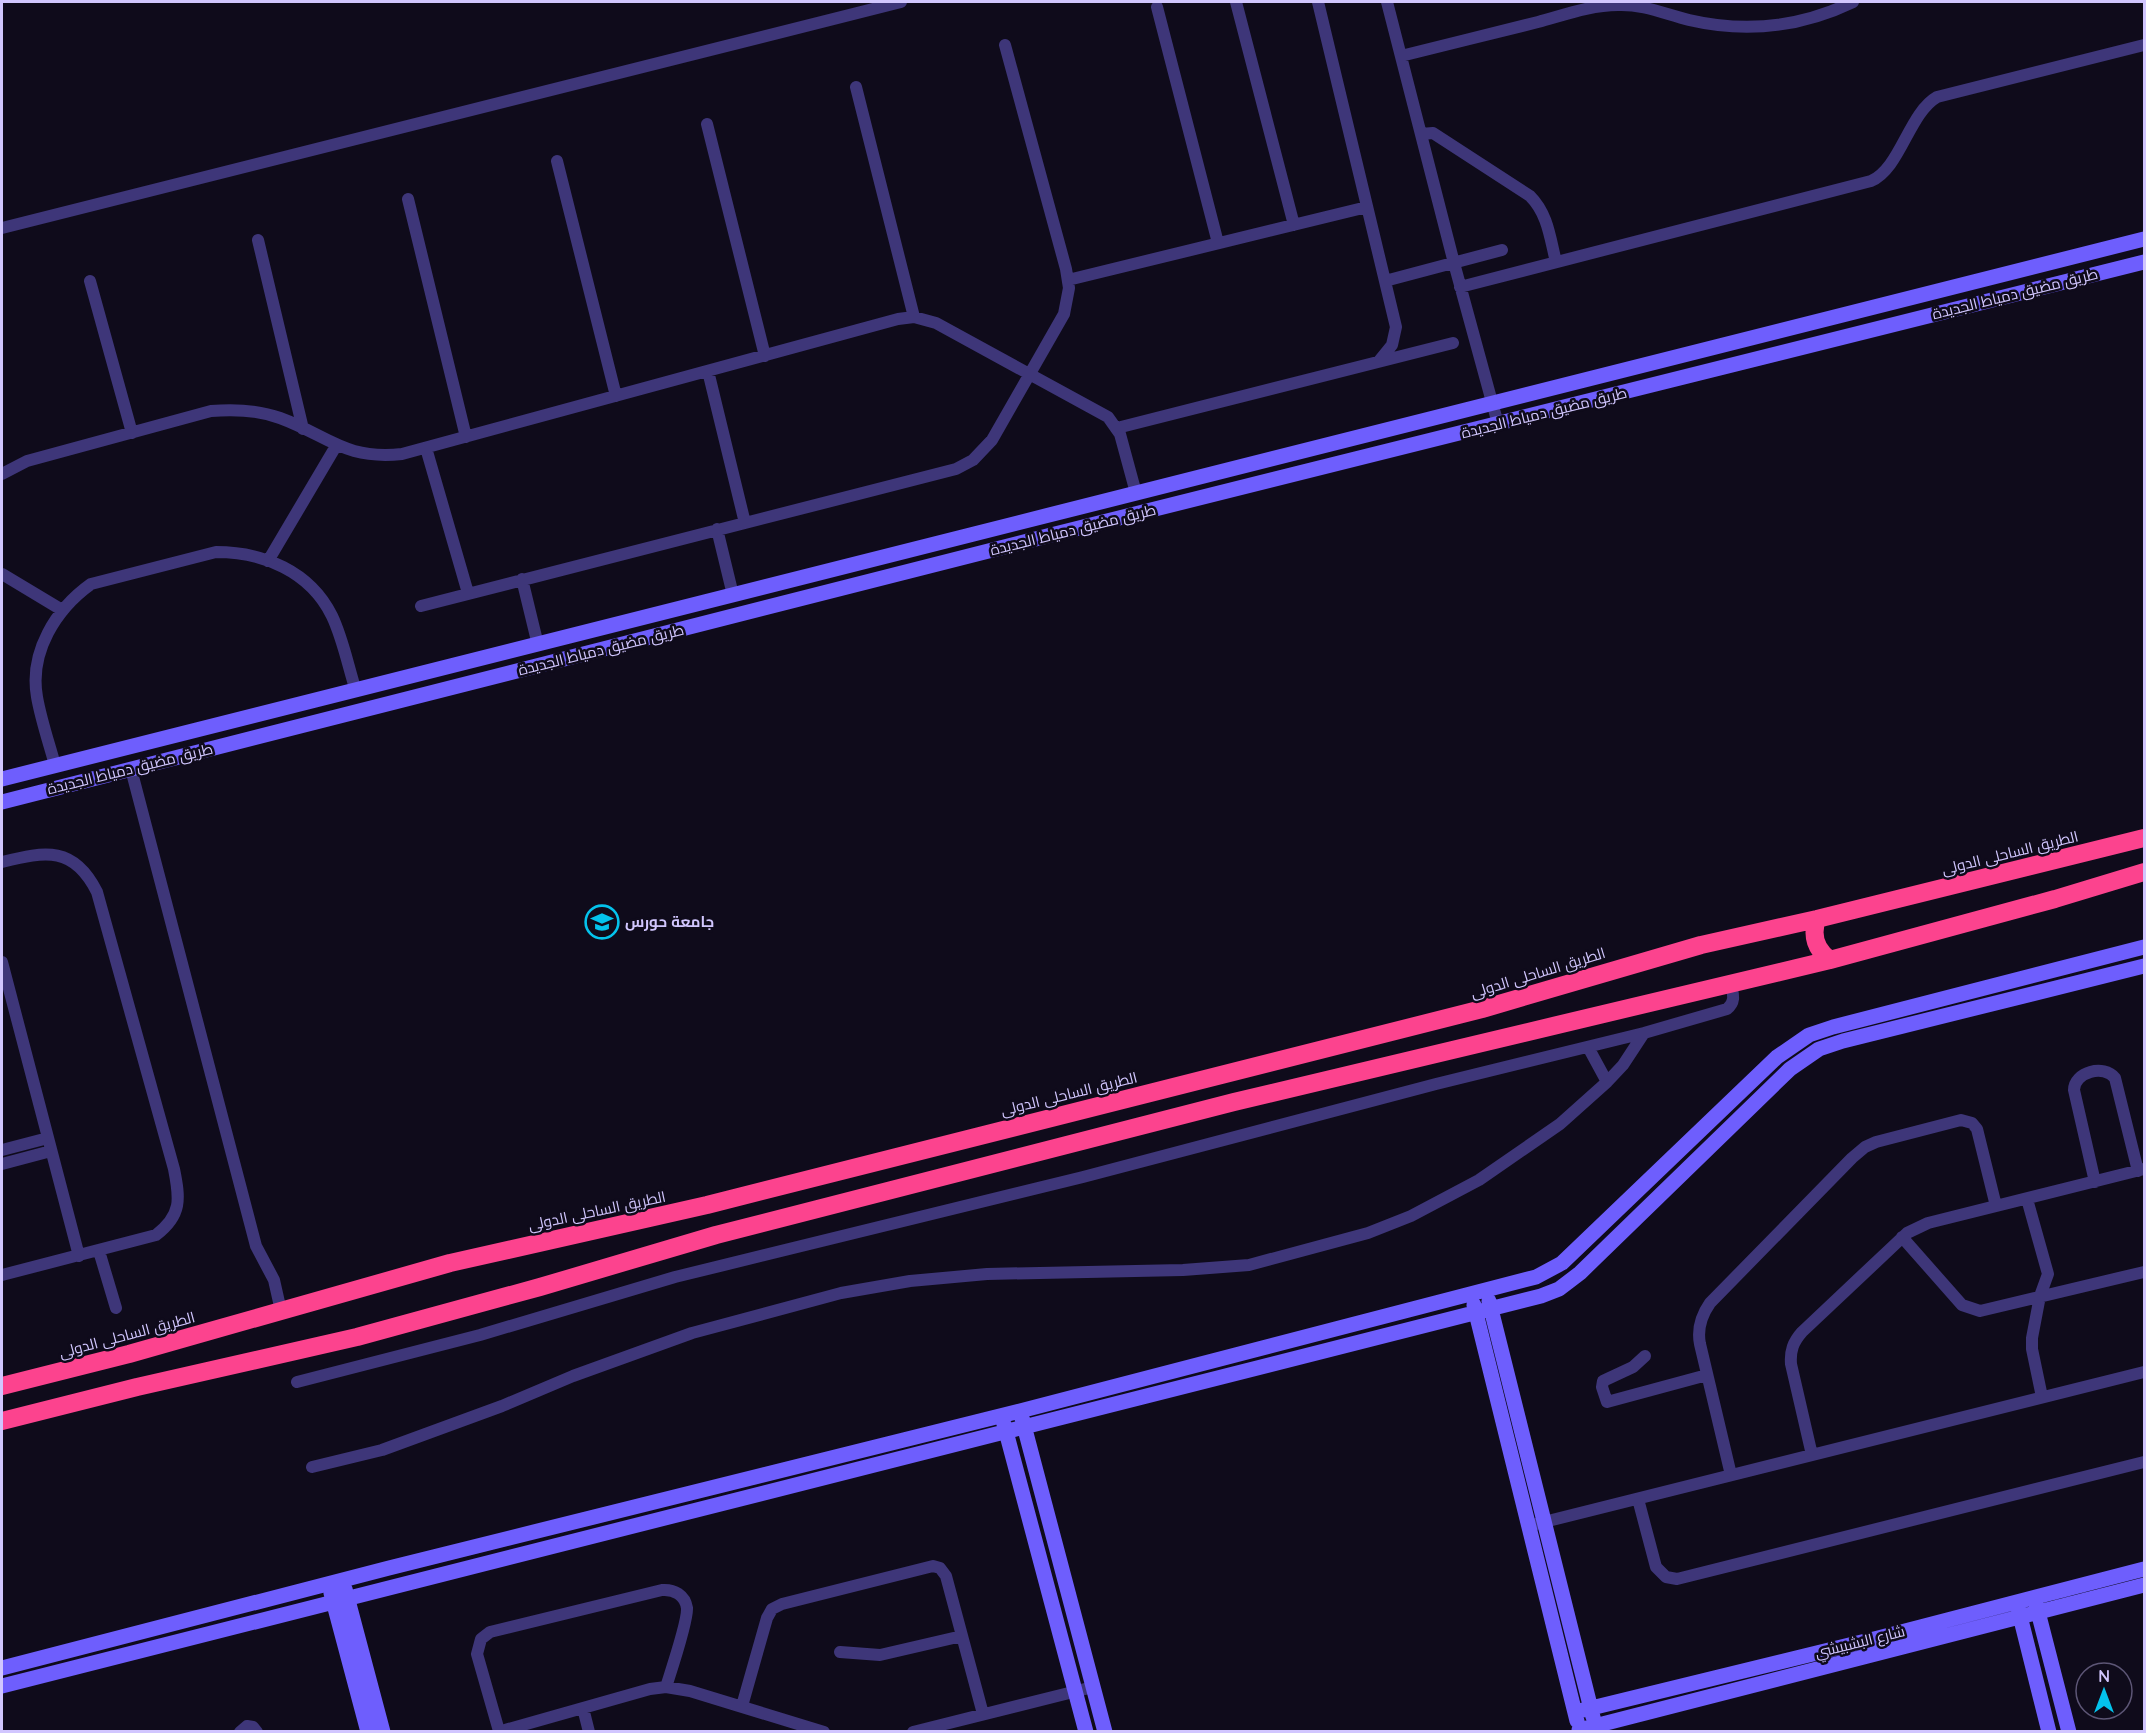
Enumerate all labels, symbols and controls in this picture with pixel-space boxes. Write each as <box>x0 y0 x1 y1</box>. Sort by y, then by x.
street label: طريق مضيق دمياط الجديدة <box>1930 264 2100 324</box>
street label: طريق مضيق دمياط الجديدة <box>1459 383 1629 443</box>
street label: طريق مضيق دمياط الجديدة <box>988 500 1158 560</box>
street label: طريق مضيق دمياط الجديدة <box>516 620 686 680</box>
street label: طريق مضيق دمياط الجديدة <box>45 739 215 799</box>
street label: الطريق الساحلى الدولى <box>1940 826 2080 880</box>
school or university icon: جامعة حورس <box>584 904 620 940</box>
place label: جامعة حورس <box>625 912 714 931</box>
street label: الطريق الساحلى الدولى <box>1468 943 1608 1003</box>
street label: الطريق الساحلى الدولى <box>999 1067 1139 1121</box>
street label: الطريق الساحلى الدولى <box>526 1187 668 1235</box>
street label: الطريق الساحلى الدولى <box>57 1307 197 1363</box>
street label: شارع البشبيشي <box>1813 1621 1908 1665</box>
north arrow <box>2074 1661 2134 1721</box>
text: N <box>2098 1666 2110 1686</box>

